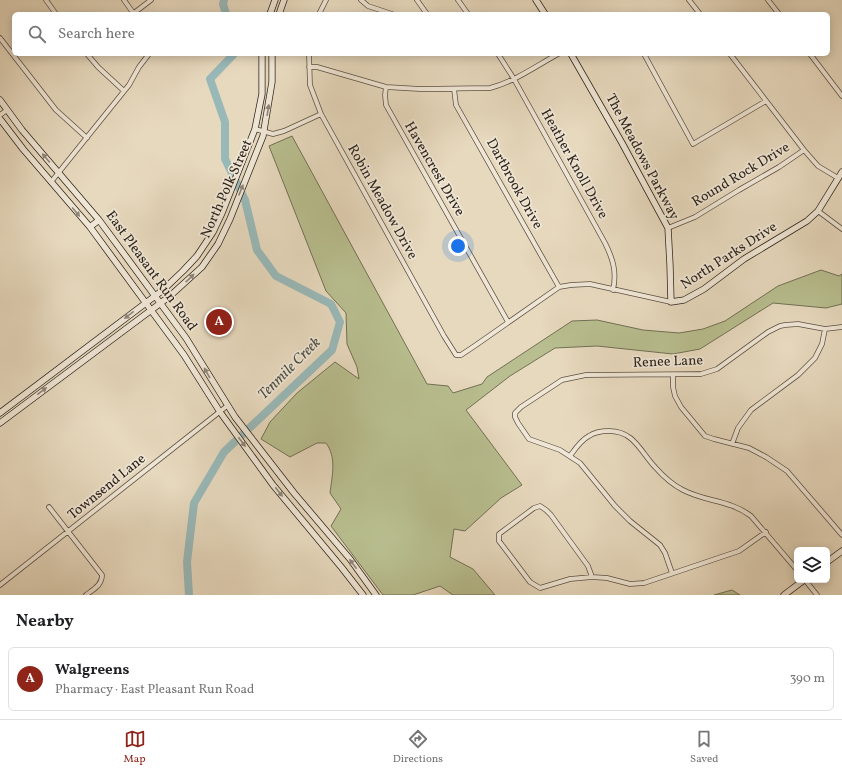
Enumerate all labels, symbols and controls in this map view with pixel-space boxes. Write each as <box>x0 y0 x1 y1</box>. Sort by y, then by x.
search box <box>12 12 830 56</box>
icon: search <box>26 23 48 45</box>
text: Search here <box>58 24 135 45</box>
street label: The Meadows Parkway <box>601 91 684 224</box>
one-way arrow <box>266 104 272 116</box>
street label: Heather Knoll Drive <box>536 106 612 223</box>
street label: Havencrest Drive <box>399 118 469 220</box>
street label: Dartbrook Drive <box>481 135 547 233</box>
street label: North Polk Street <box>197 137 257 241</box>
street label: Round Rock Drive <box>689 138 794 212</box>
street label: Robin Meadow Drive <box>343 141 422 263</box>
one-way arrow <box>42 153 51 164</box>
one-way arrow <box>239 183 245 195</box>
one-way arrow <box>72 206 81 217</box>
street label: East Pleasant Run Road <box>101 207 201 335</box>
street label: North Parks Drive <box>677 218 781 294</box>
your location <box>448 236 468 256</box>
one-way arrow <box>185 273 195 283</box>
pin: A <box>206 307 232 337</box>
one-way arrow <box>123 311 134 320</box>
water label: Tenmile Creek <box>254 333 326 405</box>
street label: Renee Lane <box>633 351 704 373</box>
one-way arrow <box>204 367 211 379</box>
one-way arrow <box>37 387 48 396</box>
one-way arrow <box>238 437 246 447</box>
street label: Townsend Lane <box>64 449 150 524</box>
one-way arrow <box>275 487 284 498</box>
map controls <box>794 547 830 583</box>
button: layers <box>794 547 830 583</box>
one-way arrow <box>349 558 357 569</box>
text: Nearby <box>16 610 74 633</box>
text: Walgreens <box>55 660 130 681</box>
text: A <box>25 670 35 688</box>
text: 390 m <box>790 670 825 688</box>
text: Pharmacy · East Pleasant Run Road <box>55 681 254 699</box>
tab: Map <box>124 728 146 767</box>
tab: Directions <box>393 728 443 767</box>
tab: Saved <box>690 728 718 767</box>

